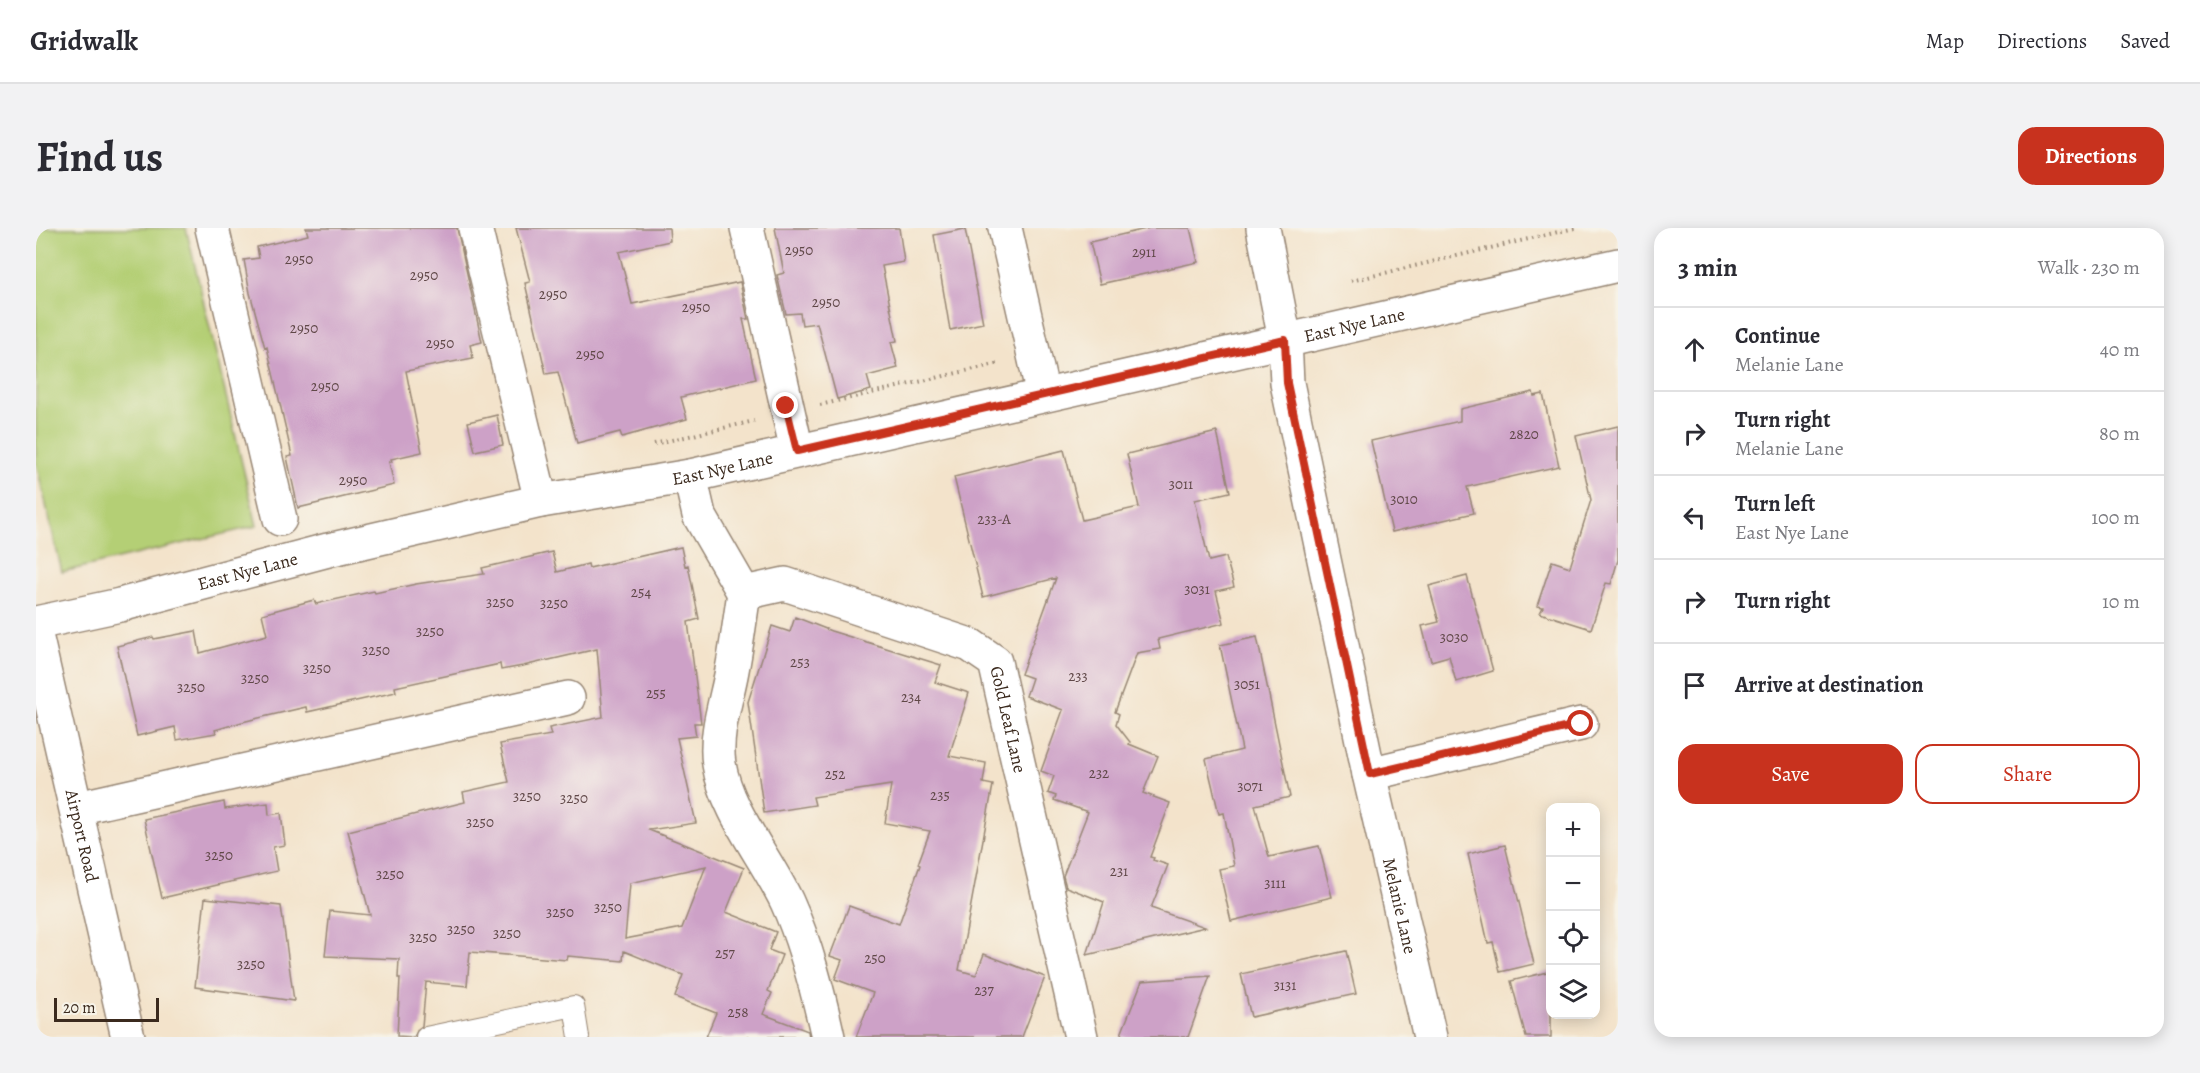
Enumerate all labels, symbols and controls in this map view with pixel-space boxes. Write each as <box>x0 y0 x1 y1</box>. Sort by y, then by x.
text: Gridwalk <box>30 22 138 60</box>
text: Map <box>1926 27 1964 55</box>
text: Directions <box>1997 27 2087 55</box>
text: Saved <box>2120 27 2170 55</box>
button: Directions <box>2018 127 2164 185</box>
text: Find us <box>36 128 163 185</box>
house number: 2950 <box>785 240 813 260</box>
house number: 2911 <box>1132 242 1156 262</box>
house number: 2950 <box>285 249 313 269</box>
text: 3 min <box>1678 250 1738 285</box>
text: Walk · 230 m <box>2038 254 2140 281</box>
house number: 2950 <box>410 265 438 285</box>
house number: 2950 <box>539 284 567 304</box>
house number: 2950 <box>812 292 840 312</box>
house number: 2950 <box>682 297 710 317</box>
street label: East Nye Lane <box>1302 302 1407 348</box>
house number: 2950 <box>290 318 318 338</box>
text: Continue <box>1735 321 1820 351</box>
house number: 2950 <box>426 333 454 353</box>
icon: ahead <box>1678 333 1711 366</box>
text: 40 m <box>2100 336 2140 363</box>
house number: 2950 <box>576 344 604 364</box>
text: Melanie Lane <box>1735 351 1844 378</box>
house number: 2950 <box>311 376 339 396</box>
route end <box>772 392 798 418</box>
text: Turn right <box>1735 405 1831 435</box>
icon: right <box>1678 417 1711 450</box>
text: 80 m <box>2099 420 2140 447</box>
house number: 2820 <box>1509 424 1539 444</box>
text: Melanie Lane <box>1735 435 1844 462</box>
street label: East Nye Lane <box>670 446 775 491</box>
house number: 2950 <box>339 470 367 490</box>
house number: 3011 <box>1169 474 1193 494</box>
house number: 3010 <box>1390 489 1418 509</box>
text: Turn left <box>1735 489 1815 519</box>
icon: left <box>1678 501 1711 534</box>
text: 100 m <box>2091 504 2140 531</box>
house number: 233-A <box>977 509 1011 529</box>
text: East Nye Lane <box>1735 519 1849 546</box>
street label: East Nye Lane <box>195 546 300 596</box>
house number: 3031 <box>1184 579 1210 599</box>
house number: 254 <box>631 582 651 602</box>
icon: right <box>1678 585 1711 618</box>
text: Turn right <box>1735 586 1831 616</box>
text: 10 m <box>2102 588 2140 615</box>
house number: 3250 <box>486 592 514 612</box>
house number: 3250 <box>540 593 568 613</box>
house number: 3250 <box>416 621 444 641</box>
house number: 3030 <box>1440 627 1468 647</box>
house number: 3250 <box>362 640 390 660</box>
house number: 253 <box>790 652 810 672</box>
house number: 3250 <box>303 658 331 678</box>
street label: Gold Leaf Lane <box>984 664 1032 775</box>
house number: 233 <box>1068 666 1088 686</box>
house number: 3250 <box>241 668 269 688</box>
icon: arrive <box>1678 669 1711 702</box>
text: Arrive at destination <box>1735 670 1924 700</box>
house number: 3051 <box>1234 674 1260 694</box>
house number: 3250 <box>177 677 205 697</box>
house number: 255 <box>646 683 666 703</box>
house number: 234 <box>901 687 921 707</box>
route start <box>1567 710 1593 736</box>
button: Save <box>1678 744 1903 804</box>
button: Share <box>1915 744 2140 804</box>
house number: 232 <box>1089 763 1109 783</box>
house number: 252 <box>825 764 845 784</box>
house number: 3071 <box>1237 776 1263 796</box>
house number: 235 <box>930 785 950 805</box>
street label: Airport Road <box>59 786 104 885</box>
house number: 3250 <box>513 786 541 806</box>
house number: 3250 <box>560 788 588 808</box>
map controls <box>1546 803 1600 1019</box>
button: + <box>1546 803 1600 857</box>
house number: 3250 <box>466 812 494 832</box>
house number: 3250 <box>205 845 233 865</box>
street label: Melanie Lane <box>1377 855 1422 956</box>
button: − <box>1546 857 1600 911</box>
house number: 231 <box>1110 861 1128 881</box>
house number: 3250 <box>376 864 404 884</box>
house number: 3111 <box>1264 873 1286 893</box>
house number: 3250 <box>594 897 622 917</box>
house number: 3250 <box>546 902 574 922</box>
button: locate <box>1546 911 1600 965</box>
house number: 3250 <box>447 919 475 939</box>
house number: 3250 <box>493 923 521 943</box>
house number: 3250 <box>409 927 437 947</box>
house number: 257 <box>715 943 736 963</box>
house number: 250 <box>864 948 886 968</box>
house number: 3250 <box>237 954 265 974</box>
button: layers <box>1546 965 1600 1019</box>
house number: 3131 <box>1274 975 1296 995</box>
house number: 237 <box>974 980 995 1000</box>
scale bar <box>54 995 159 1022</box>
text: 20 m <box>63 997 96 1019</box>
house number: 258 <box>728 1002 748 1022</box>

